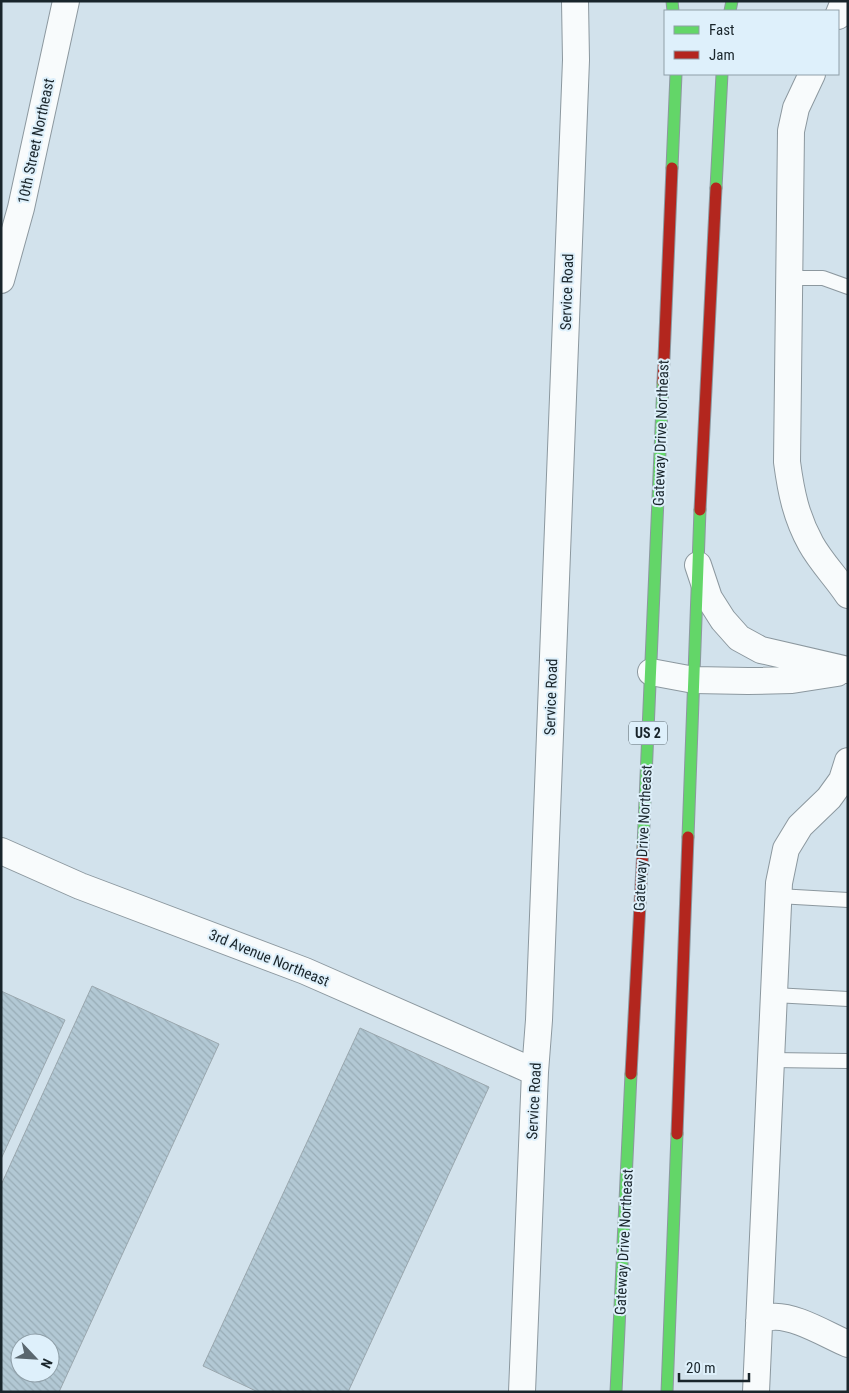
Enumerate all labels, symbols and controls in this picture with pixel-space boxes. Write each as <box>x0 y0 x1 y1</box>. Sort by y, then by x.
legend <box>664 10 839 75</box>
text: Fast <box>709 21 734 39</box>
text: Jam <box>709 46 735 64</box>
street label: 10th Street Northeast <box>14 77 58 205</box>
street label: Service Road <box>557 253 577 331</box>
street label: Gateway Drive Northeast <box>649 360 673 506</box>
street label: Service Road <box>541 658 561 736</box>
road number: US 2 <box>629 721 667 744</box>
street label: Gateway Drive Northeast <box>630 764 656 912</box>
street label: 3rd Avenue Northeast <box>206 926 332 990</box>
street label: Service Road <box>523 1062 545 1140</box>
street label: Gateway Drive Northeast <box>611 1168 637 1316</box>
north arrow <box>10 1333 60 1383</box>
scale bar <box>679 1350 749 1382</box>
text: N <box>38 1356 56 1371</box>
text: 20 m <box>686 1359 716 1377</box>

